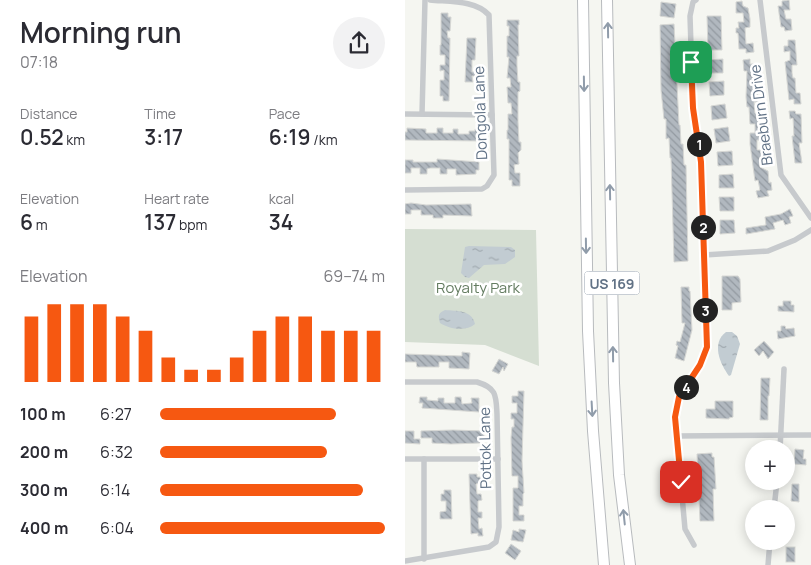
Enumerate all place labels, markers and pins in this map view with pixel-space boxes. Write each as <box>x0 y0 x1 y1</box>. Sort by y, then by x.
pin <box>670 41 712 83</box>
pin: 1 <box>687 132 711 156</box>
pin: 2 <box>691 214 715 240</box>
pin: 3 <box>693 298 717 322</box>
pin: 4 <box>673 374 699 400</box>
pin <box>660 461 702 503</box>

